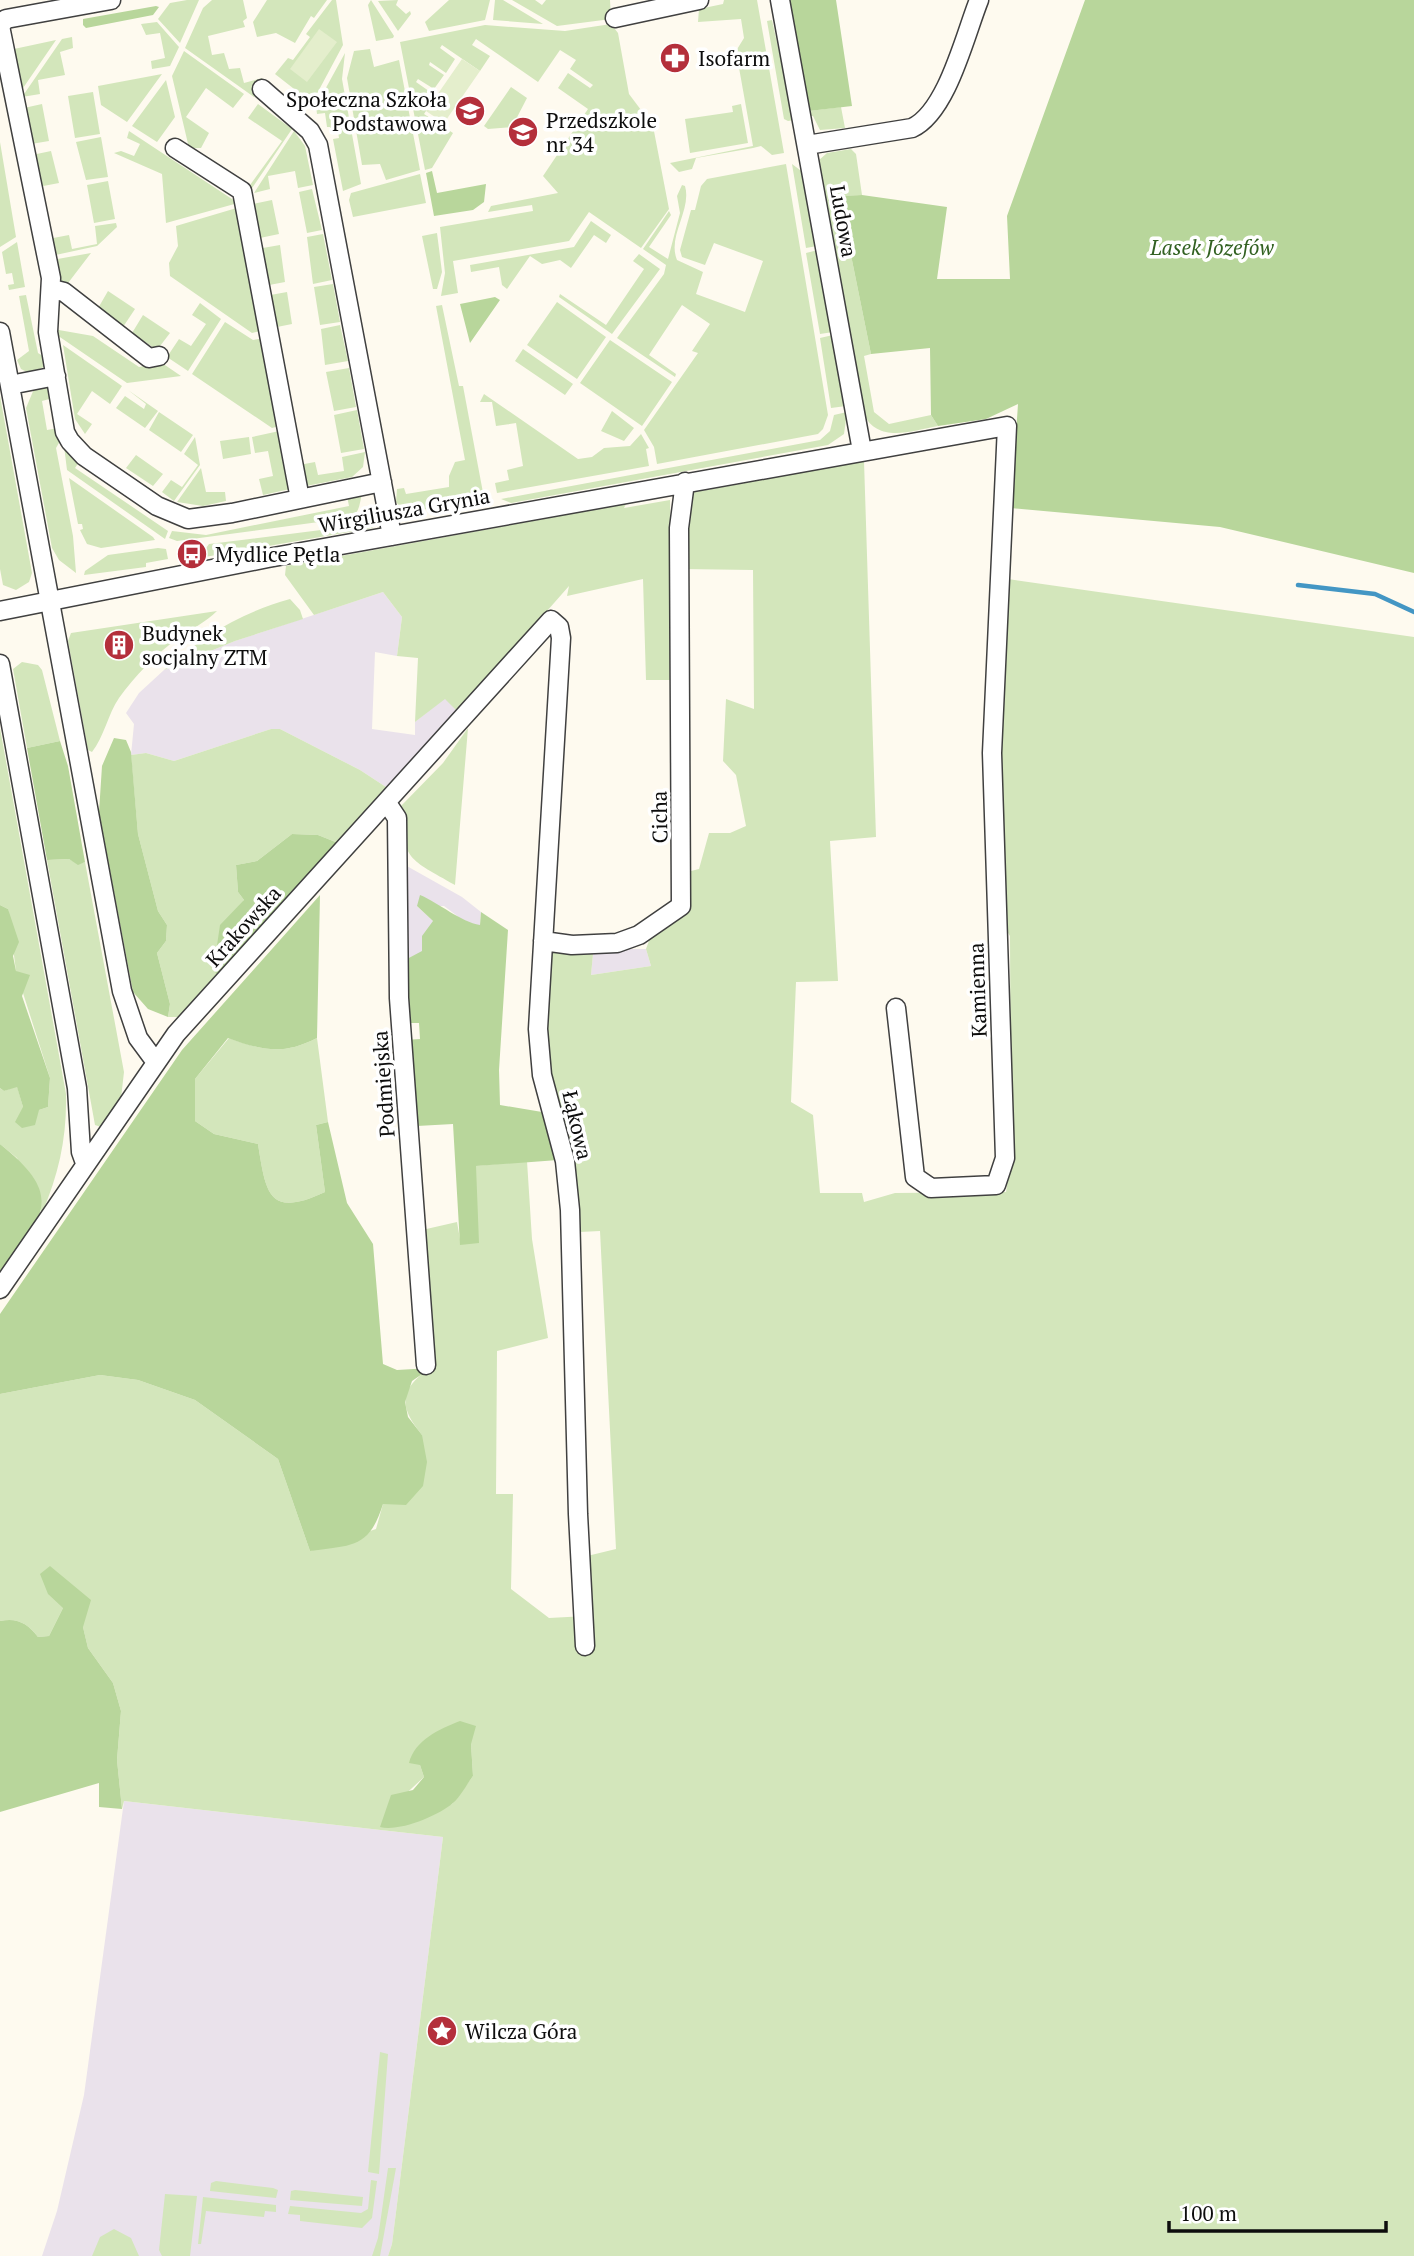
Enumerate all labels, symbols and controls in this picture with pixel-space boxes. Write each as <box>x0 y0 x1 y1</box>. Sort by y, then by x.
pharmacy icon: Isofarm <box>658 41 692 75</box>
place label: Isofarm <box>698 44 770 72</box>
place label: Społeczna Szkoła Podstawowa <box>286 85 447 137</box>
school or university icon: Społeczna Szkoła Podstawowa <box>453 94 487 128</box>
place label: Przedszkole nr 34 <box>546 106 657 158</box>
school or university icon: Przedszkole nr 34 <box>506 115 540 149</box>
street label: Ludowa <box>824 183 864 260</box>
park label: Lasek Józefów <box>1149 233 1274 261</box>
street label: Wirgiliusza Grynia <box>316 481 492 539</box>
bus stop icon: Mydlice Pętla <box>175 537 209 571</box>
place label: Mydlice Pętla <box>215 540 341 568</box>
place label: Budynek socjalny ZTM <box>142 619 267 671</box>
building icon: Budynek socjalny ZTM <box>102 628 136 662</box>
street label: Cicha <box>645 790 673 844</box>
street label: Krakowska <box>199 879 287 973</box>
street label: Kamienna <box>961 942 993 1038</box>
street label: Podmiejska <box>365 1029 401 1138</box>
street label: Łąkowa <box>556 1088 600 1163</box>
place icon: Wilcza Góra <box>425 2014 459 2048</box>
place label: Wilcza Góra <box>465 2017 578 2045</box>
scale bar <box>1169 2190 1386 2234</box>
text: 100 m <box>1180 2199 1237 2227</box>

